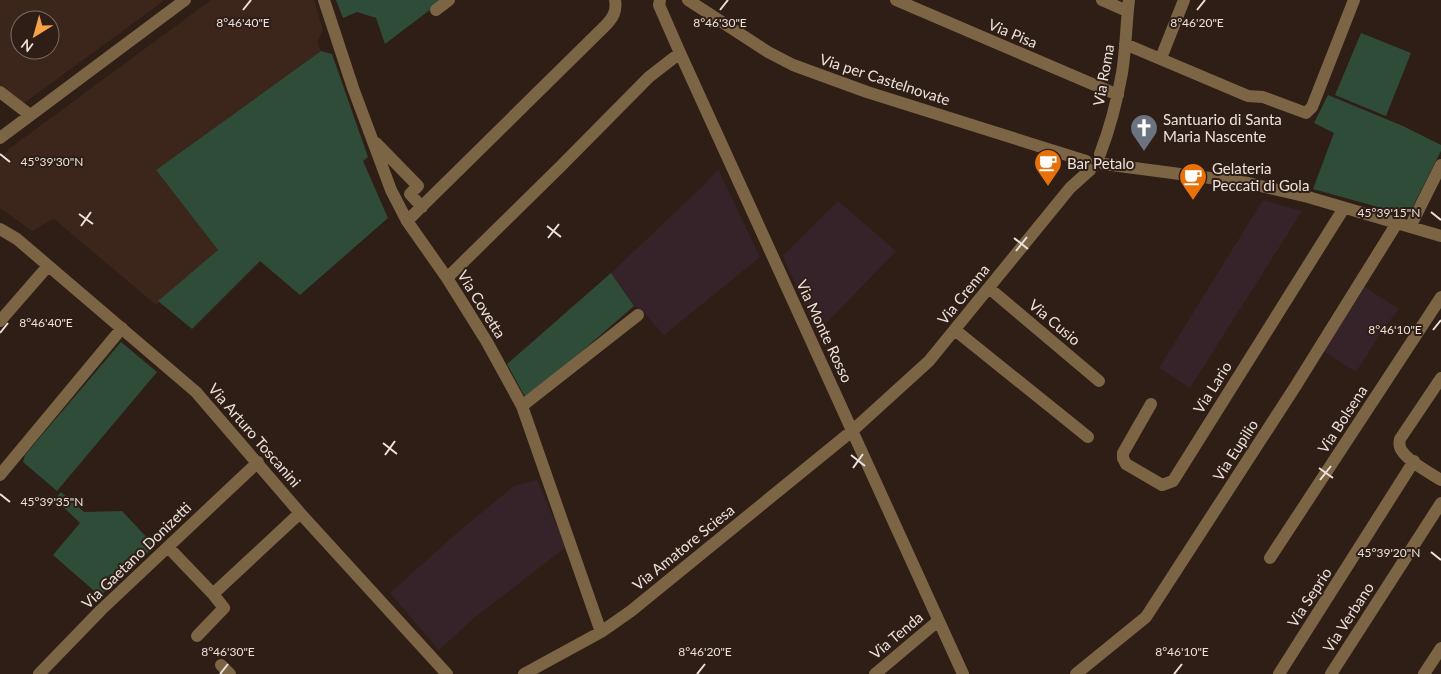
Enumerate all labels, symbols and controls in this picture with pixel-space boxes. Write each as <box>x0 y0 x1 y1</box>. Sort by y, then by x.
north arrow <box>10 10 60 60</box>
text: 8°46'40"E <box>216 15 270 30</box>
text: 8°46'30"E <box>693 15 747 30</box>
street label: Via Pisa <box>986 15 1040 51</box>
text: 8°46'20"E <box>1170 15 1224 30</box>
text: N <box>17 36 36 56</box>
street label: Via Roma <box>1089 43 1117 107</box>
street label: Via per Castelnovate <box>818 49 953 109</box>
place label: Santuario di Santa Maria Nascente <box>1163 110 1282 145</box>
church icon: Santuario di Santa Maria Nascente <box>1129 113 1159 152</box>
cafe icon: Bar Petalo <box>1033 148 1063 187</box>
text: 45°39'30"N <box>21 154 83 169</box>
place label: Bar Petalo <box>1067 154 1134 172</box>
place label: Gelateria Peccati di Gola <box>1212 159 1309 194</box>
cafe icon: Gelateria Peccati di Gola <box>1178 162 1208 201</box>
text: 45°39'15"N <box>1358 205 1420 220</box>
street label: Via Crenna <box>933 260 993 328</box>
street label: Via Covetta <box>454 267 510 341</box>
street label: Via Monte Rosso <box>793 277 857 385</box>
street label: Via Cusio <box>1025 295 1085 349</box>
text: 8°46'40"E <box>19 315 73 330</box>
text: 8°46'10"E <box>1368 322 1422 337</box>
street label: Via Lario <box>1189 358 1235 416</box>
street label: Via Arturo Toscanini <box>205 379 305 491</box>
street label: Via Bolsena <box>1314 382 1370 456</box>
street label: Via Eupilio <box>1209 416 1261 484</box>
text: 45°39'35"N <box>21 494 83 509</box>
street label: Via Gaetano Donizetti <box>78 498 194 612</box>
street label: Via Amatore Sciesa <box>628 500 738 594</box>
text: 45°39'20"N <box>1358 545 1420 560</box>
street label: Via Seprio <box>1283 564 1335 630</box>
street label: Via Verbano <box>1319 579 1377 655</box>
street label: Via Tenda <box>866 608 926 662</box>
text: 8°46'30"E <box>201 644 255 659</box>
text: 8°46'20"E <box>678 644 732 659</box>
text: 8°46'10"E <box>1155 644 1209 659</box>

